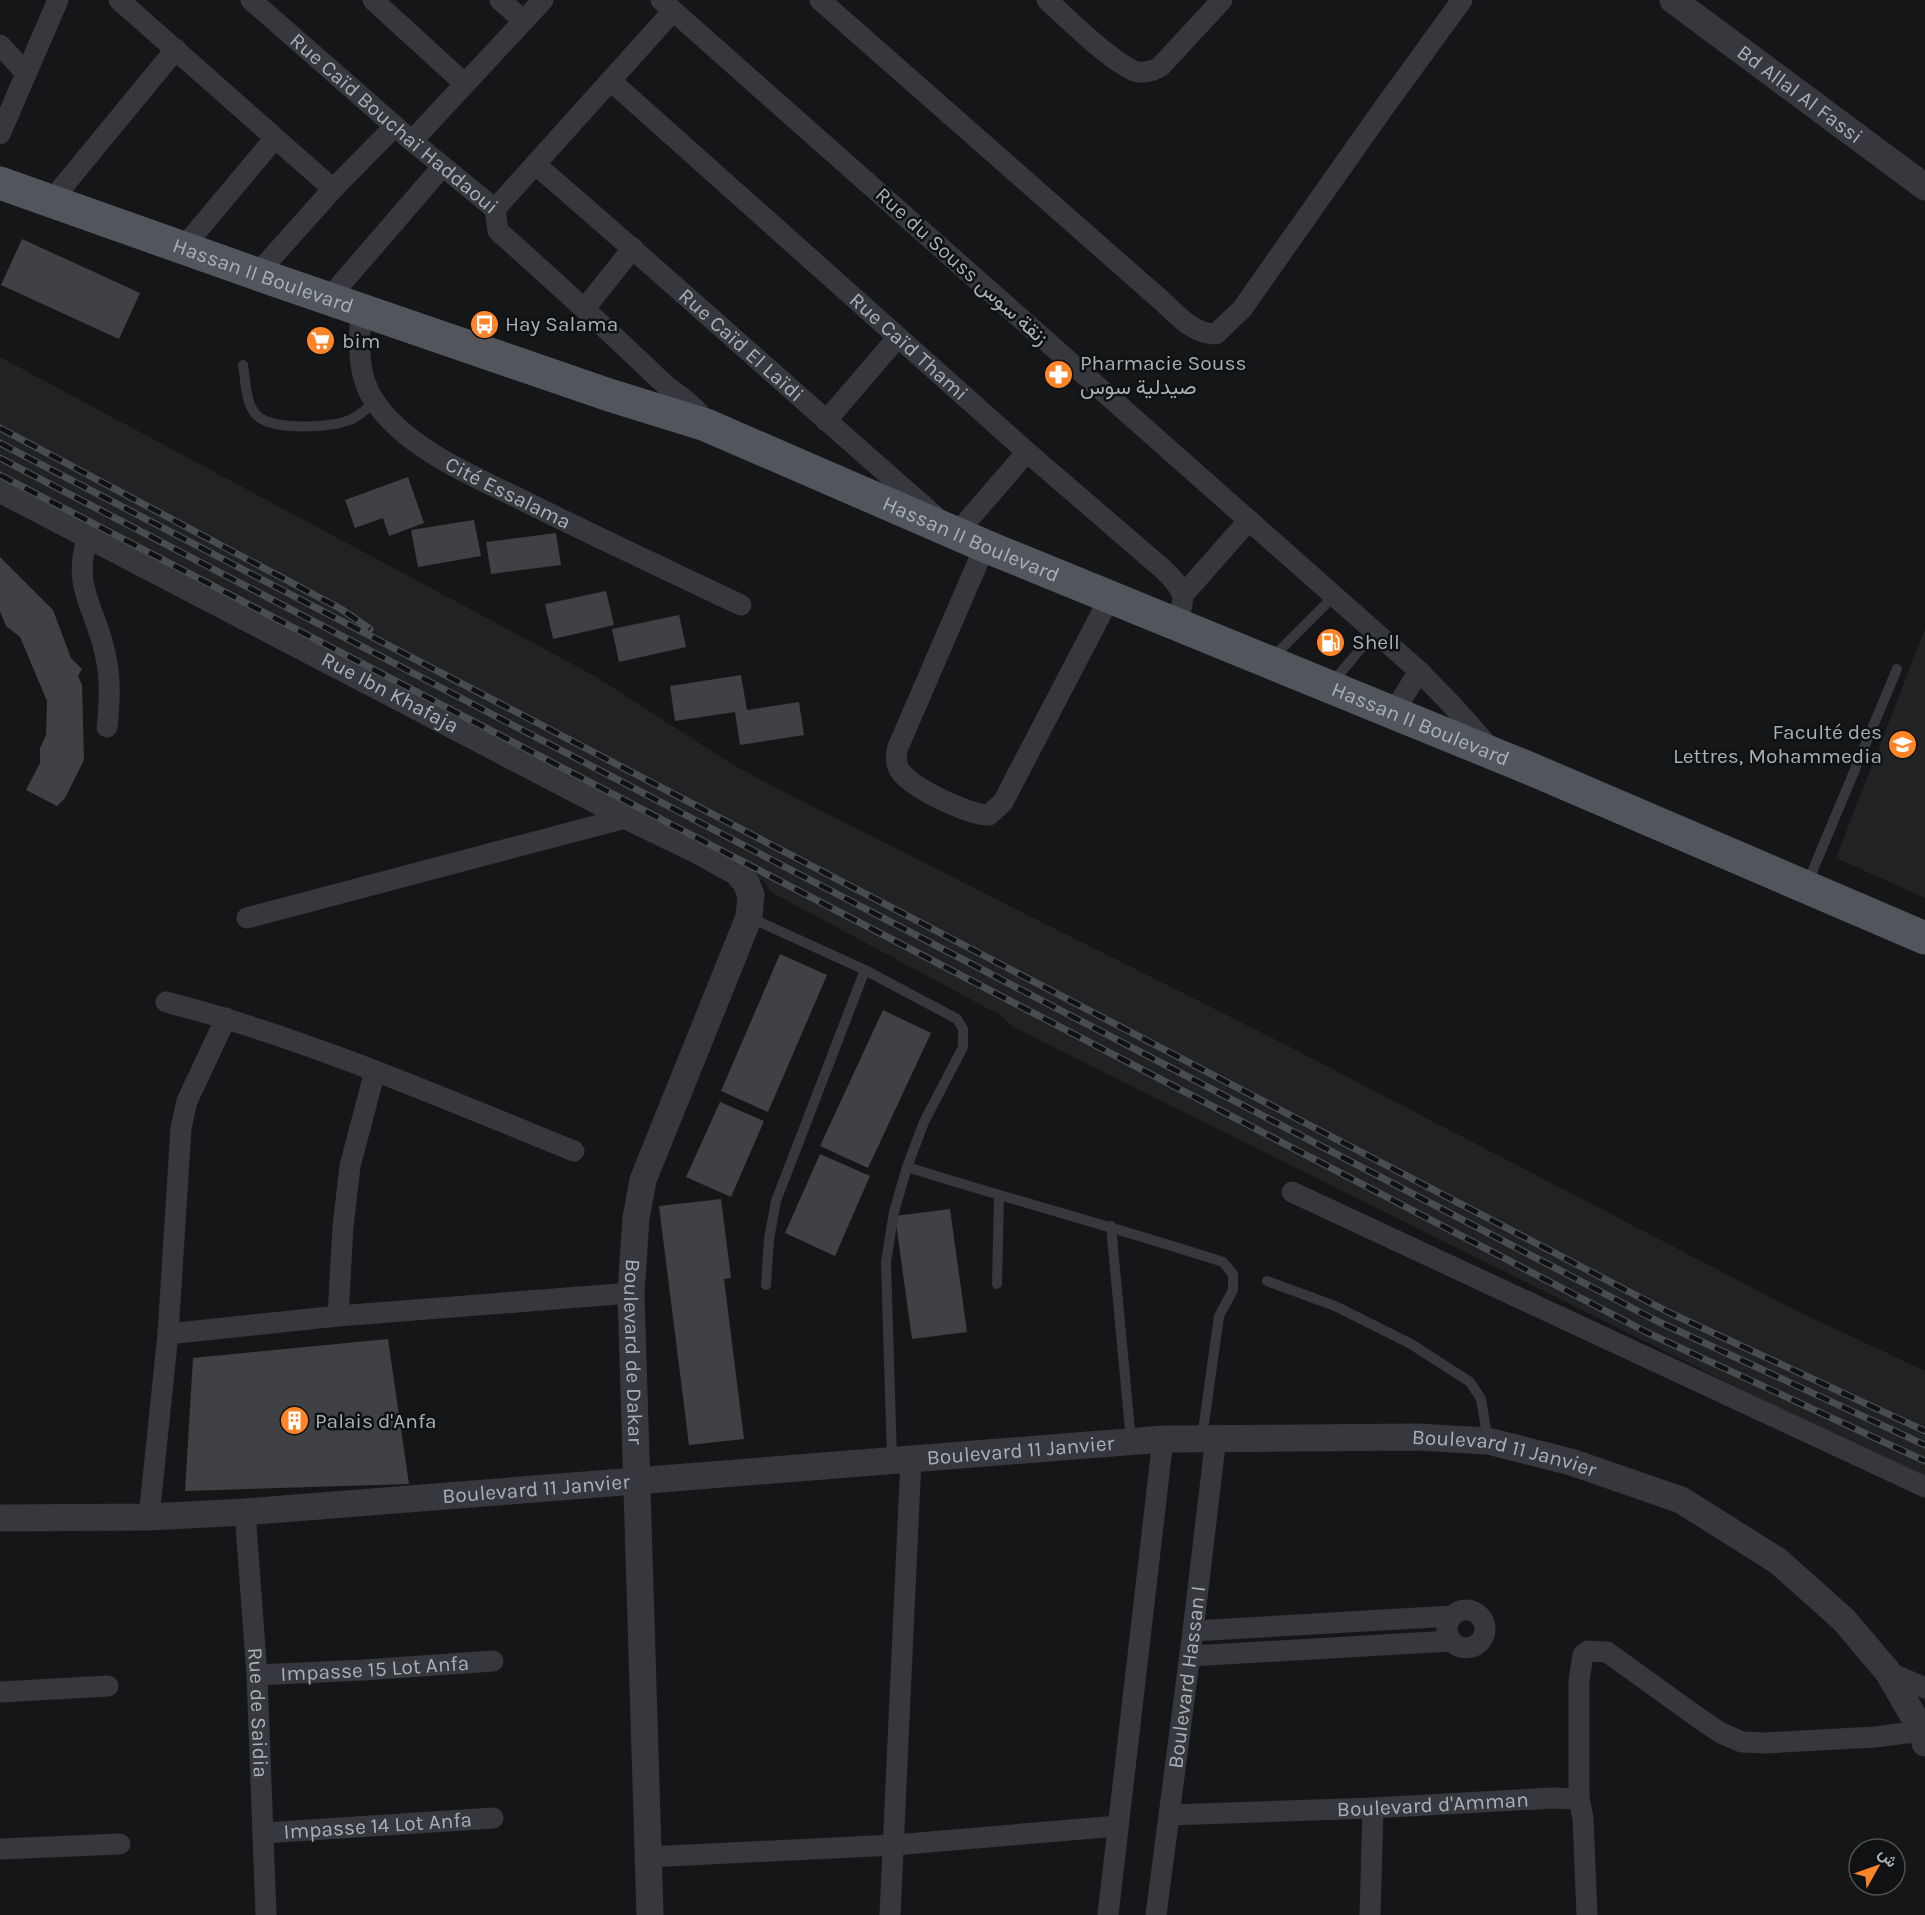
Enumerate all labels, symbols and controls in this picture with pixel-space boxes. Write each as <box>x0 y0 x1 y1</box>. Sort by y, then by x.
street label: Rue Caïd Bouchaï Haddaoui <box>285 28 503 219</box>
street label: Bd Allal Al Fassi <box>1732 40 1867 149</box>
street label: Rue du Souss زنقة سوس <box>870 182 1053 351</box>
street label: Hassan II Boulevard <box>170 233 357 318</box>
street label: Rue Caïd El Laïdi <box>674 283 809 407</box>
street label: Rue Caïd Thami <box>845 288 973 406</box>
bus stop icon: Hay Salama <box>468 308 500 340</box>
place label: Hay Salama <box>505 312 618 336</box>
supermarket icon: bim <box>305 325 337 357</box>
place label: bim <box>342 329 380 353</box>
place label: Pharmacie Souss صيدلية سوس <box>1080 351 1246 400</box>
pharmacy icon: Pharmacie Souss صيدلية سوس <box>1043 359 1075 391</box>
street label: Cité Essalama <box>441 452 575 534</box>
street label: Hassan II Boulevard <box>879 491 1063 587</box>
fuel station icon: Shell <box>1315 626 1347 658</box>
place label: Shell <box>1352 630 1400 654</box>
street label: Rue Ibn Khafaja <box>317 647 463 738</box>
street label: Hassan II Boulevard <box>1328 677 1513 771</box>
place label: Faculté des Lettres, Mohammedia <box>1673 720 1882 768</box>
school or university icon: Faculté des Lettres, Mohammedia <box>1887 728 1919 760</box>
street label: Boulevard de Dakar <box>619 1258 648 1445</box>
building icon: Palais d'Anfa <box>278 1405 310 1437</box>
place label: Palais d'Anfa <box>315 1409 437 1433</box>
street label: Boulevard 11 Janvier <box>1411 1425 1600 1482</box>
street label: Boulevard 11 Janvier <box>926 1431 1115 1470</box>
street label: Boulevard 11 Janvier <box>441 1469 631 1508</box>
street label: Boulevard Hassan I <box>1163 1584 1210 1770</box>
street label: Rue de Saidia <box>243 1647 273 1778</box>
street label: Impasse 15 Lot Anfa <box>280 1651 470 1686</box>
street label: Boulevard d'Amman <box>1336 1787 1529 1821</box>
street label: Impasse 14 Lot Anfa <box>283 1807 473 1844</box>
north arrow <box>1847 1837 1907 1897</box>
text: ش <box>1875 1844 1902 1871</box>

